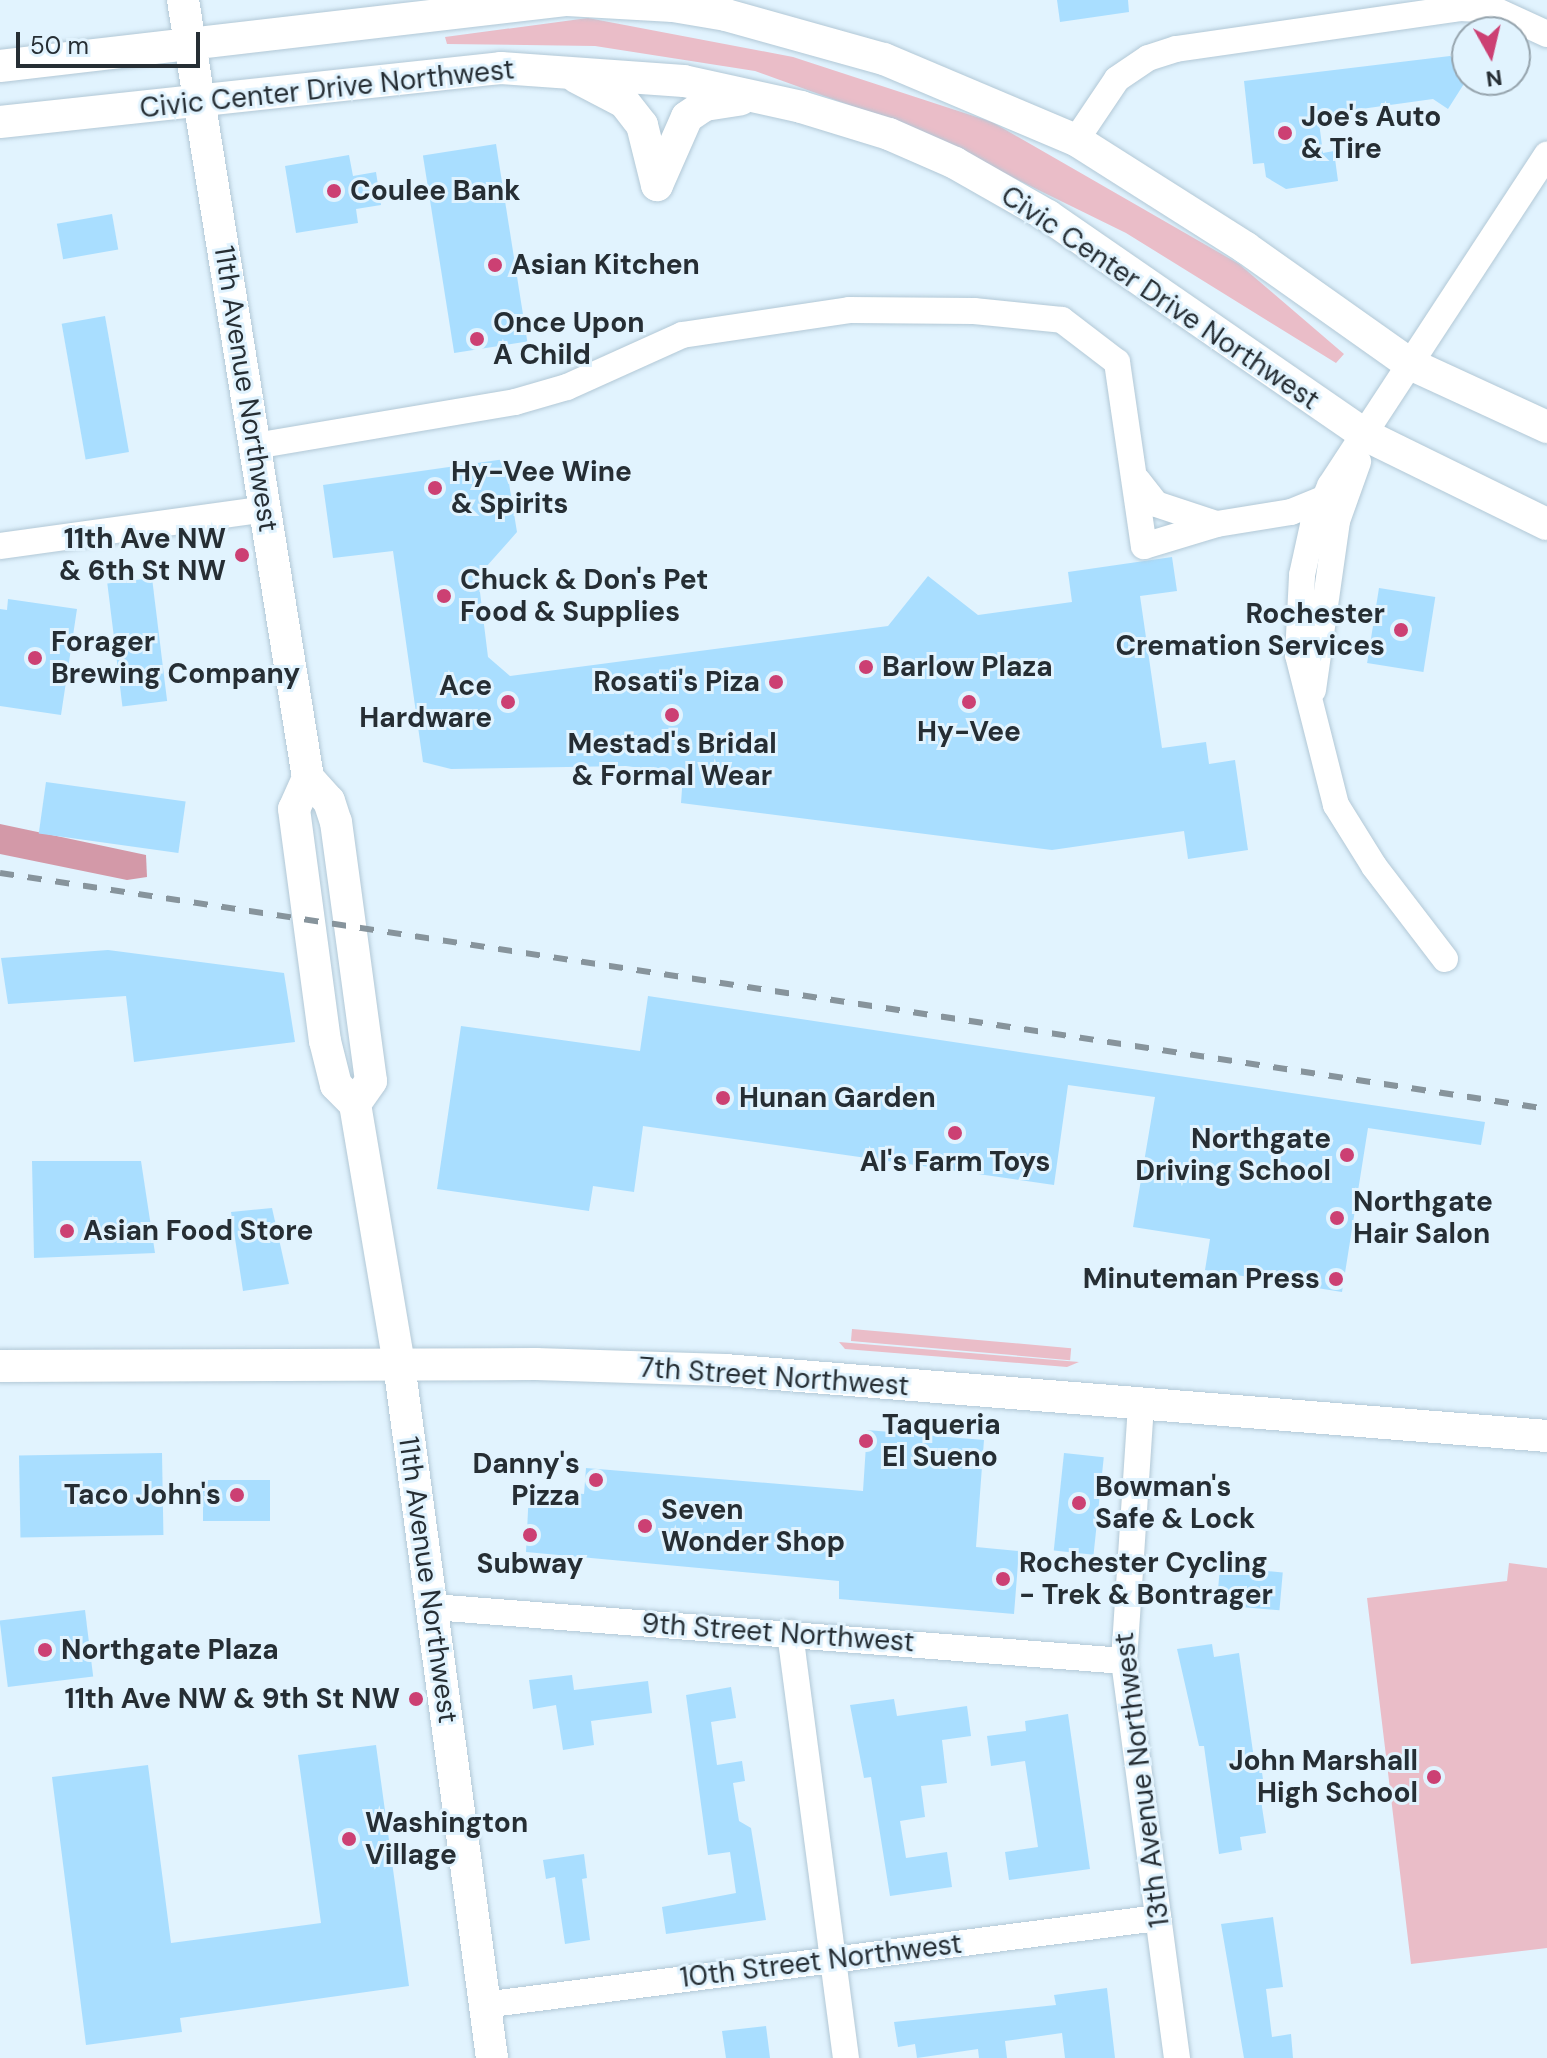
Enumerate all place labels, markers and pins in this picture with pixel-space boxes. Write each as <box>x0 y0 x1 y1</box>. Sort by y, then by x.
place label: Joe's Auto & Tire <box>1301 100 1441 166</box>
marker: Joe's Auto & Tire <box>1276 124 1294 142</box>
place label: Coulee Bank <box>350 174 520 208</box>
marker: Coulee Bank <box>325 182 343 200</box>
place label: Asian Kitchen <box>511 248 700 282</box>
marker: Asian Kitchen <box>486 256 504 274</box>
place label: Once Upon A Child <box>493 306 645 372</box>
marker: Once Upon A Child <box>468 330 486 348</box>
place label: Hy-Vee Wine & Spirits <box>451 455 632 521</box>
marker: Hy-Vee Wine & Spirits <box>426 479 444 497</box>
place label: 11th Ave NW & 6th St NW <box>59 522 226 588</box>
marker: 11th Ave NW & 6th St NW <box>233 546 251 564</box>
place label: Chuck & Don's Pet Food & Supplies <box>460 563 708 629</box>
marker: Chuck & Don's Pet Food & Supplies <box>435 587 453 605</box>
place label: Rochester Cremation Services <box>1115 597 1385 663</box>
marker: Rochester Cremation Services <box>1392 621 1410 639</box>
place label: Forager Brewing Company <box>51 625 300 691</box>
marker: Forager Brewing Company <box>26 649 44 667</box>
place label: Barlow Plaza <box>882 650 1053 684</box>
marker: Barlow Plaza <box>857 658 875 676</box>
place label: Rosati's Piza <box>593 665 760 699</box>
place label: Ace Hardware <box>359 669 492 735</box>
marker: Rosati's Piza <box>767 673 785 691</box>
marker: Ace Hardware <box>499 693 517 711</box>
marker: Hy-Vee <box>960 693 978 711</box>
marker: Mestad's Bridal & Formal Wear <box>663 706 681 724</box>
place label: Hy-Vee <box>917 715 1021 749</box>
place label: Mestad's Bridal & Formal Wear <box>567 727 777 793</box>
place label: Hunan Garden <box>739 1081 936 1115</box>
marker: Hunan Garden <box>714 1089 732 1107</box>
place label: Northgate Driving School <box>1135 1122 1331 1188</box>
marker: Al's Farm Toys <box>946 1124 964 1142</box>
place label: Al's Farm Toys <box>860 1145 1050 1179</box>
marker: Northgate Driving School <box>1338 1146 1356 1164</box>
place label: Northgate Hair Salon <box>1353 1185 1493 1251</box>
marker: Northgate Hair Salon <box>1328 1209 1346 1227</box>
place label: Asian Food Store <box>83 1214 313 1248</box>
marker: Asian Food Store <box>58 1222 76 1240</box>
place label: Minuteman Press <box>1083 1262 1320 1296</box>
marker: Minuteman Press <box>1327 1270 1345 1288</box>
place label: Taqueria El Sueno <box>882 1408 1001 1474</box>
marker: Taqueria El Sueno <box>857 1432 875 1450</box>
place label: Danny's Pizza <box>472 1447 580 1513</box>
place label: Bowman's Safe & Lock <box>1095 1470 1255 1536</box>
marker: Danny's Pizza <box>587 1471 605 1489</box>
place label: Taco John's <box>64 1478 221 1512</box>
marker: Taco John's <box>228 1486 246 1504</box>
place label: Seven Wonder Shop <box>661 1493 845 1559</box>
marker: Bowman's Safe & Lock <box>1070 1494 1088 1512</box>
marker: Seven Wonder Shop <box>636 1517 654 1535</box>
marker: Subway <box>521 1526 539 1544</box>
place label: Rochester Cycling - Trek & Bontrager <box>1019 1546 1273 1612</box>
place label: Subway <box>476 1547 584 1581</box>
marker: Rochester Cycling - Trek & Bontrager <box>994 1570 1012 1588</box>
place label: Northgate Plaza <box>61 1633 279 1667</box>
marker: Northgate Plaza <box>36 1641 54 1659</box>
place label: 11th Ave NW & 9th St NW <box>64 1682 400 1716</box>
marker: 11th Ave NW & 9th St NW <box>407 1690 425 1708</box>
place label: John Marshall High School <box>1228 1744 1418 1810</box>
marker: John Marshall High School <box>1425 1768 1443 1786</box>
place label: Washington Village <box>365 1806 528 1872</box>
marker: Washington Village <box>340 1830 358 1848</box>

